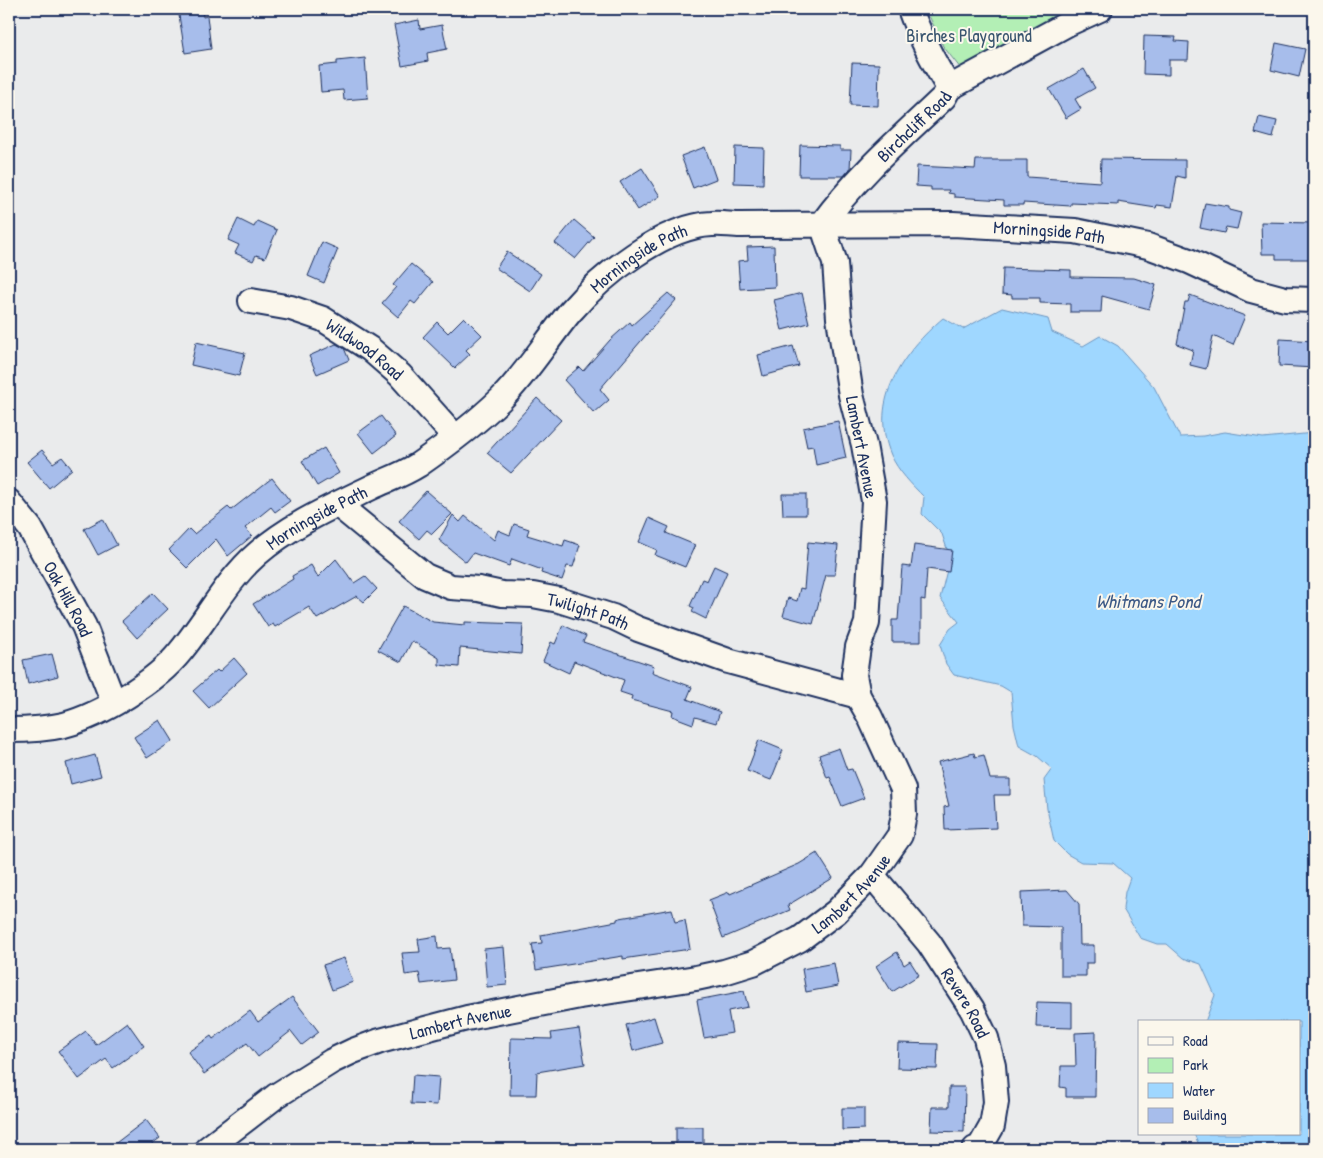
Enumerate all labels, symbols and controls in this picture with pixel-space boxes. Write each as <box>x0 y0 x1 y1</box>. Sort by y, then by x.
park label: Birches Playground <box>906 23 1032 48</box>
street label: Birchcliff Road <box>871 87 957 167</box>
street label: Morningside Path <box>993 214 1108 249</box>
street label: Morningside Path <box>584 217 691 298</box>
street label: Wildwood Road <box>322 312 409 385</box>
street label: Lambert Avenue <box>840 394 884 500</box>
street label: Morningside Path <box>260 479 371 555</box>
street label: Oak Hill Road <box>38 556 99 640</box>
street label: Twilight Path <box>545 586 634 636</box>
water label: Whitmans Pond <box>1096 588 1203 614</box>
street label: Lambert Avenue <box>806 848 896 939</box>
street label: Revere Road <box>936 963 996 1042</box>
street label: Lambert Avenue <box>407 997 513 1045</box>
legend <box>1138 1020 1300 1136</box>
text: Road <box>1183 1030 1208 1051</box>
text: Park <box>1183 1054 1208 1075</box>
text: Water <box>1183 1080 1215 1101</box>
text: Building <box>1183 1104 1227 1125</box>

